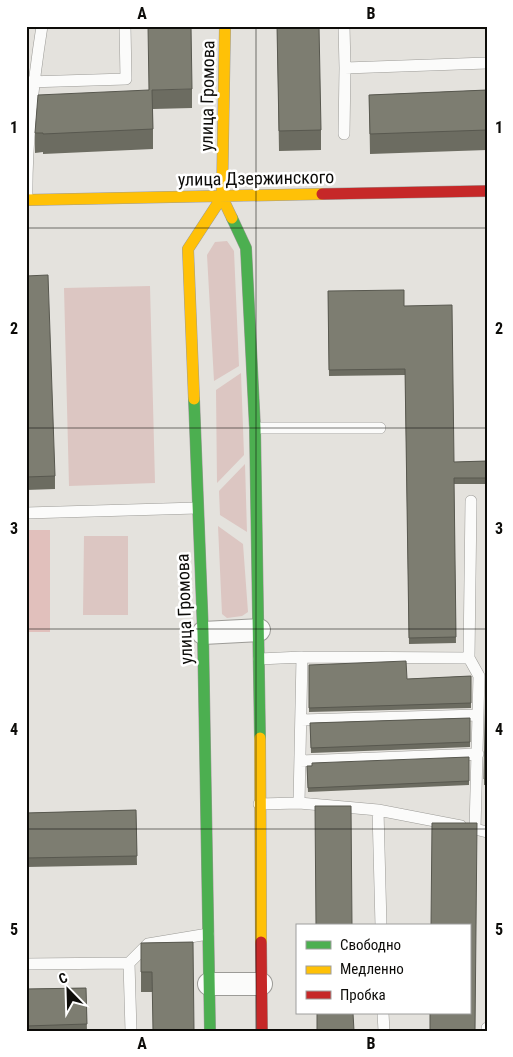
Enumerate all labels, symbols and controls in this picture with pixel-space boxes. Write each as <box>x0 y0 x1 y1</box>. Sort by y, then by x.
text: A <box>137 4 147 23</box>
text: B <box>367 4 376 23</box>
street label: улица Громова <box>196 40 218 152</box>
text: 1 <box>10 118 18 137</box>
text: 1 <box>495 118 503 137</box>
street label: улица Дзержинского <box>178 166 334 190</box>
text: 2 <box>10 319 18 338</box>
text: 2 <box>495 319 503 338</box>
text: 3 <box>10 519 18 538</box>
text: 3 <box>495 519 503 538</box>
street label: улица Громова <box>172 553 196 665</box>
text: 4 <box>10 720 18 739</box>
text: 4 <box>495 720 503 739</box>
text: 5 <box>10 920 18 939</box>
text: 5 <box>495 920 503 939</box>
legend <box>296 924 470 1014</box>
text: Свободно <box>340 936 401 954</box>
text: Медленно <box>340 960 404 978</box>
north arrow <box>42 964 92 1014</box>
text: С <box>56 969 70 987</box>
text: Пробка <box>340 986 386 1004</box>
text: A <box>137 1034 147 1053</box>
text: B <box>367 1034 376 1053</box>

